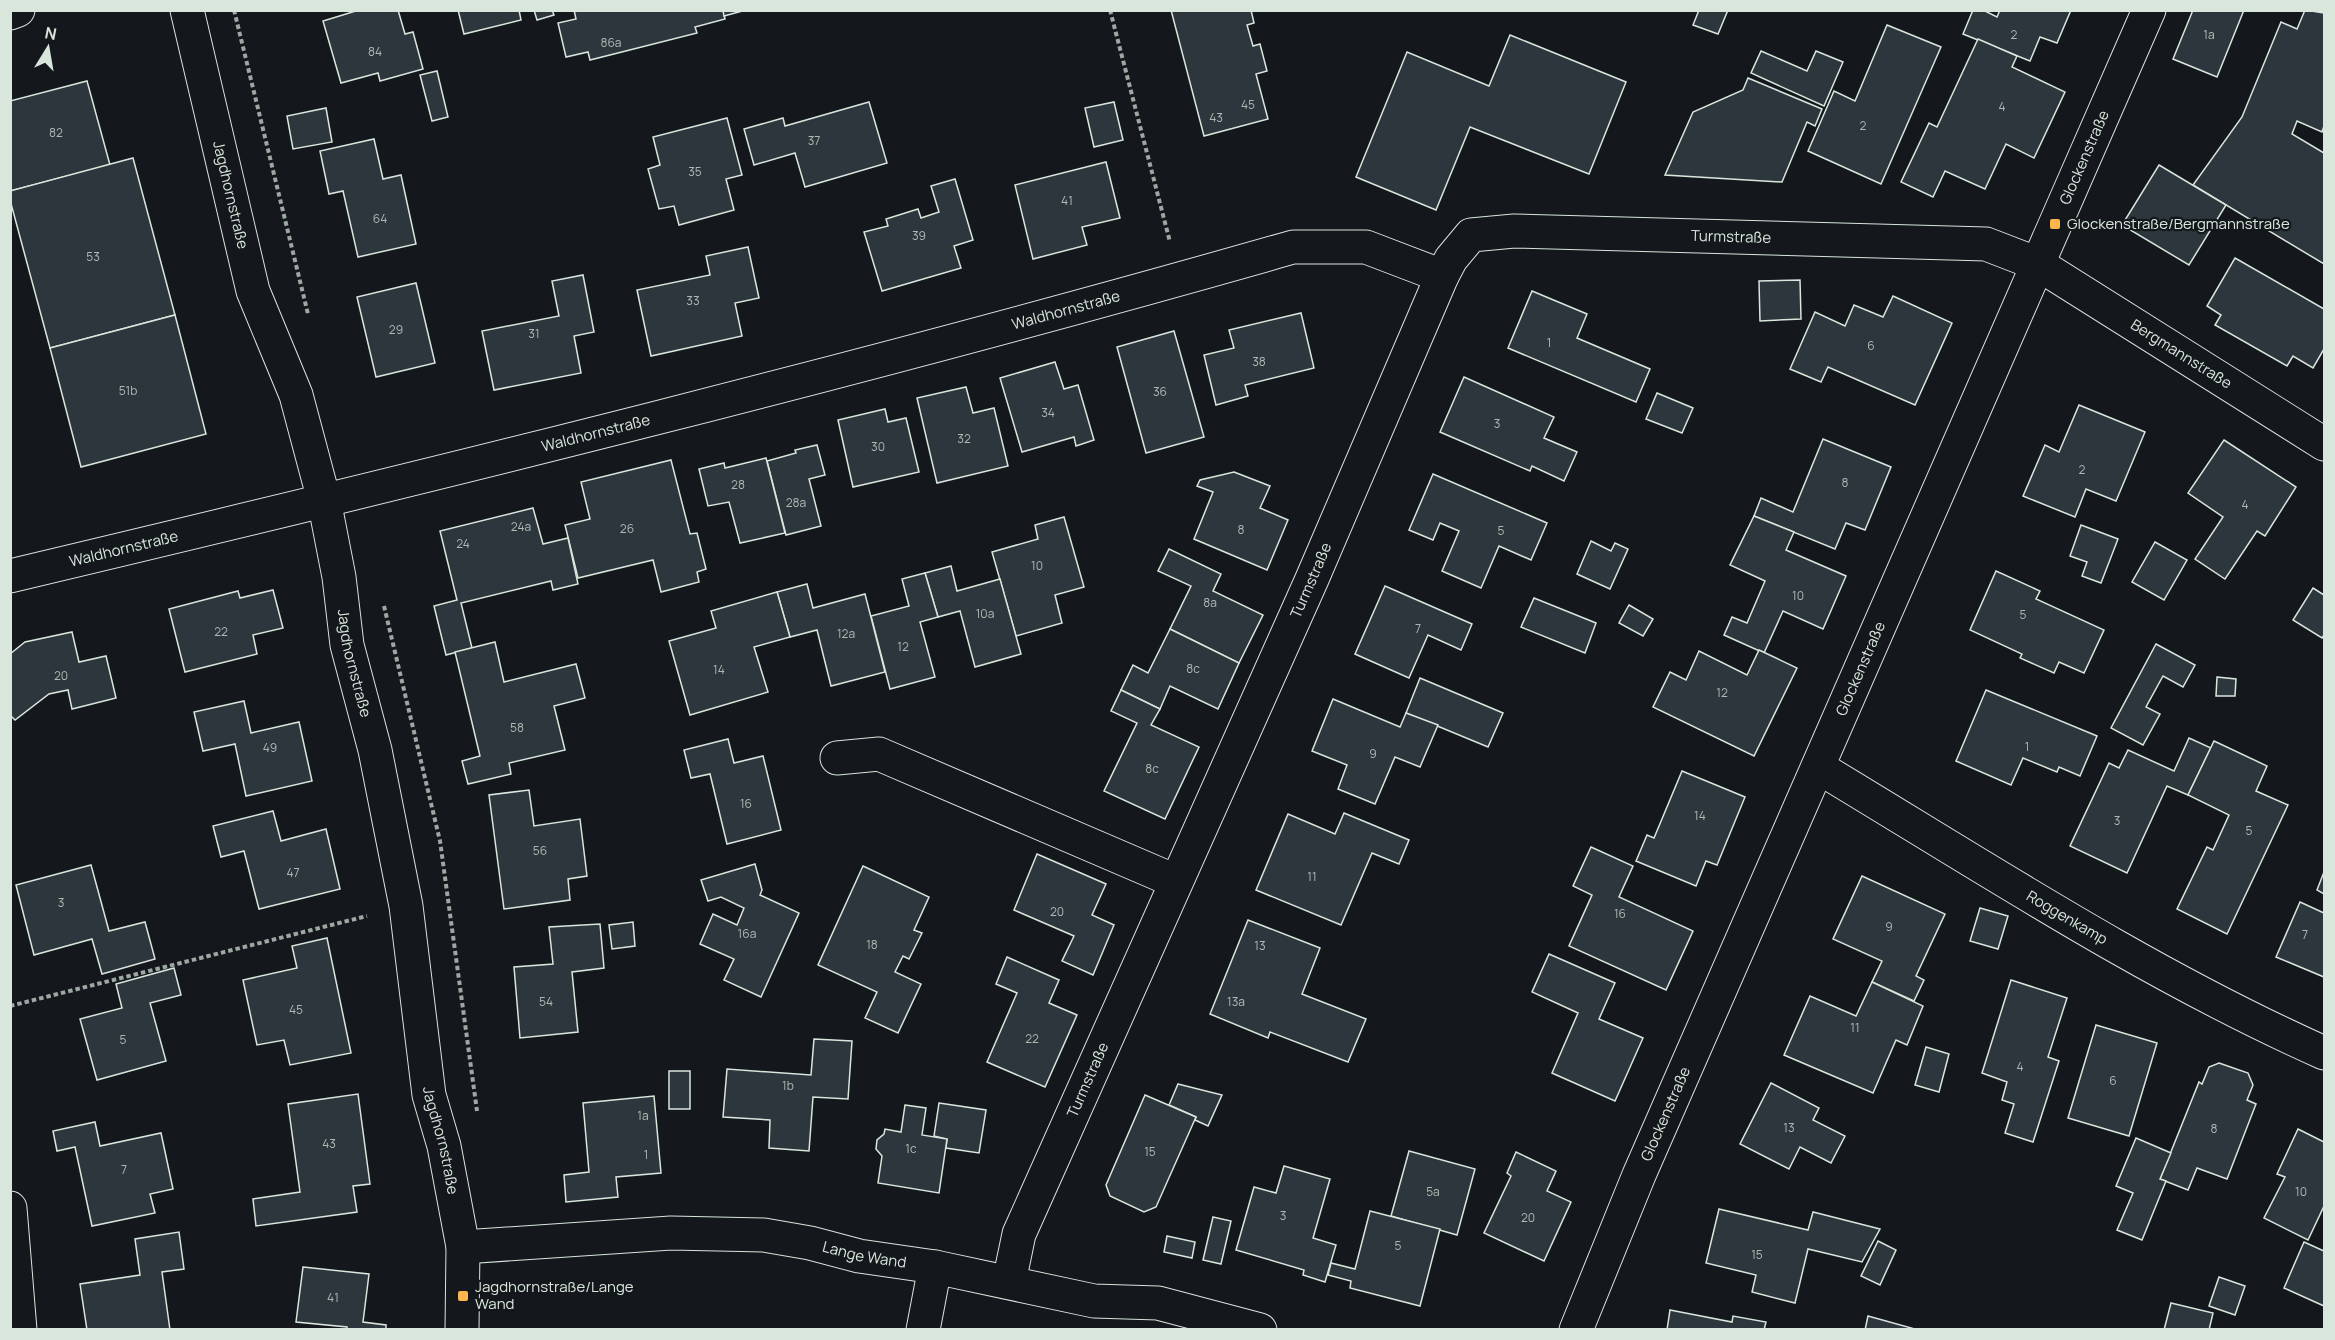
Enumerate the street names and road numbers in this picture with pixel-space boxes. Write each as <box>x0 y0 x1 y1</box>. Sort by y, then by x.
street label: Glockenstraße <box>2054 107 2114 208</box>
street label: Jagdhornstraße <box>208 139 254 251</box>
street label: Turmstraße <box>1691 225 1772 248</box>
street label: Waldhornstraße <box>1009 285 1123 335</box>
street label: Bergmannstraße <box>2127 314 2236 394</box>
street label: Waldhornstraße <box>539 409 653 457</box>
street label: Waldhornstraße <box>67 525 181 572</box>
street label: Turmstraße <box>1285 539 1337 621</box>
street label: Jagdhornstraße <box>333 608 377 720</box>
street label: Glockenstraße <box>1830 618 1890 719</box>
street label: Roggenkamp <box>2023 885 2112 949</box>
street label: Turmstraße <box>1062 1038 1114 1121</box>
street label: Glockenstraße <box>1635 1063 1695 1164</box>
street label: Jagdhornstraße <box>418 1086 464 1196</box>
street label: Lange Wand <box>820 1236 908 1273</box>

